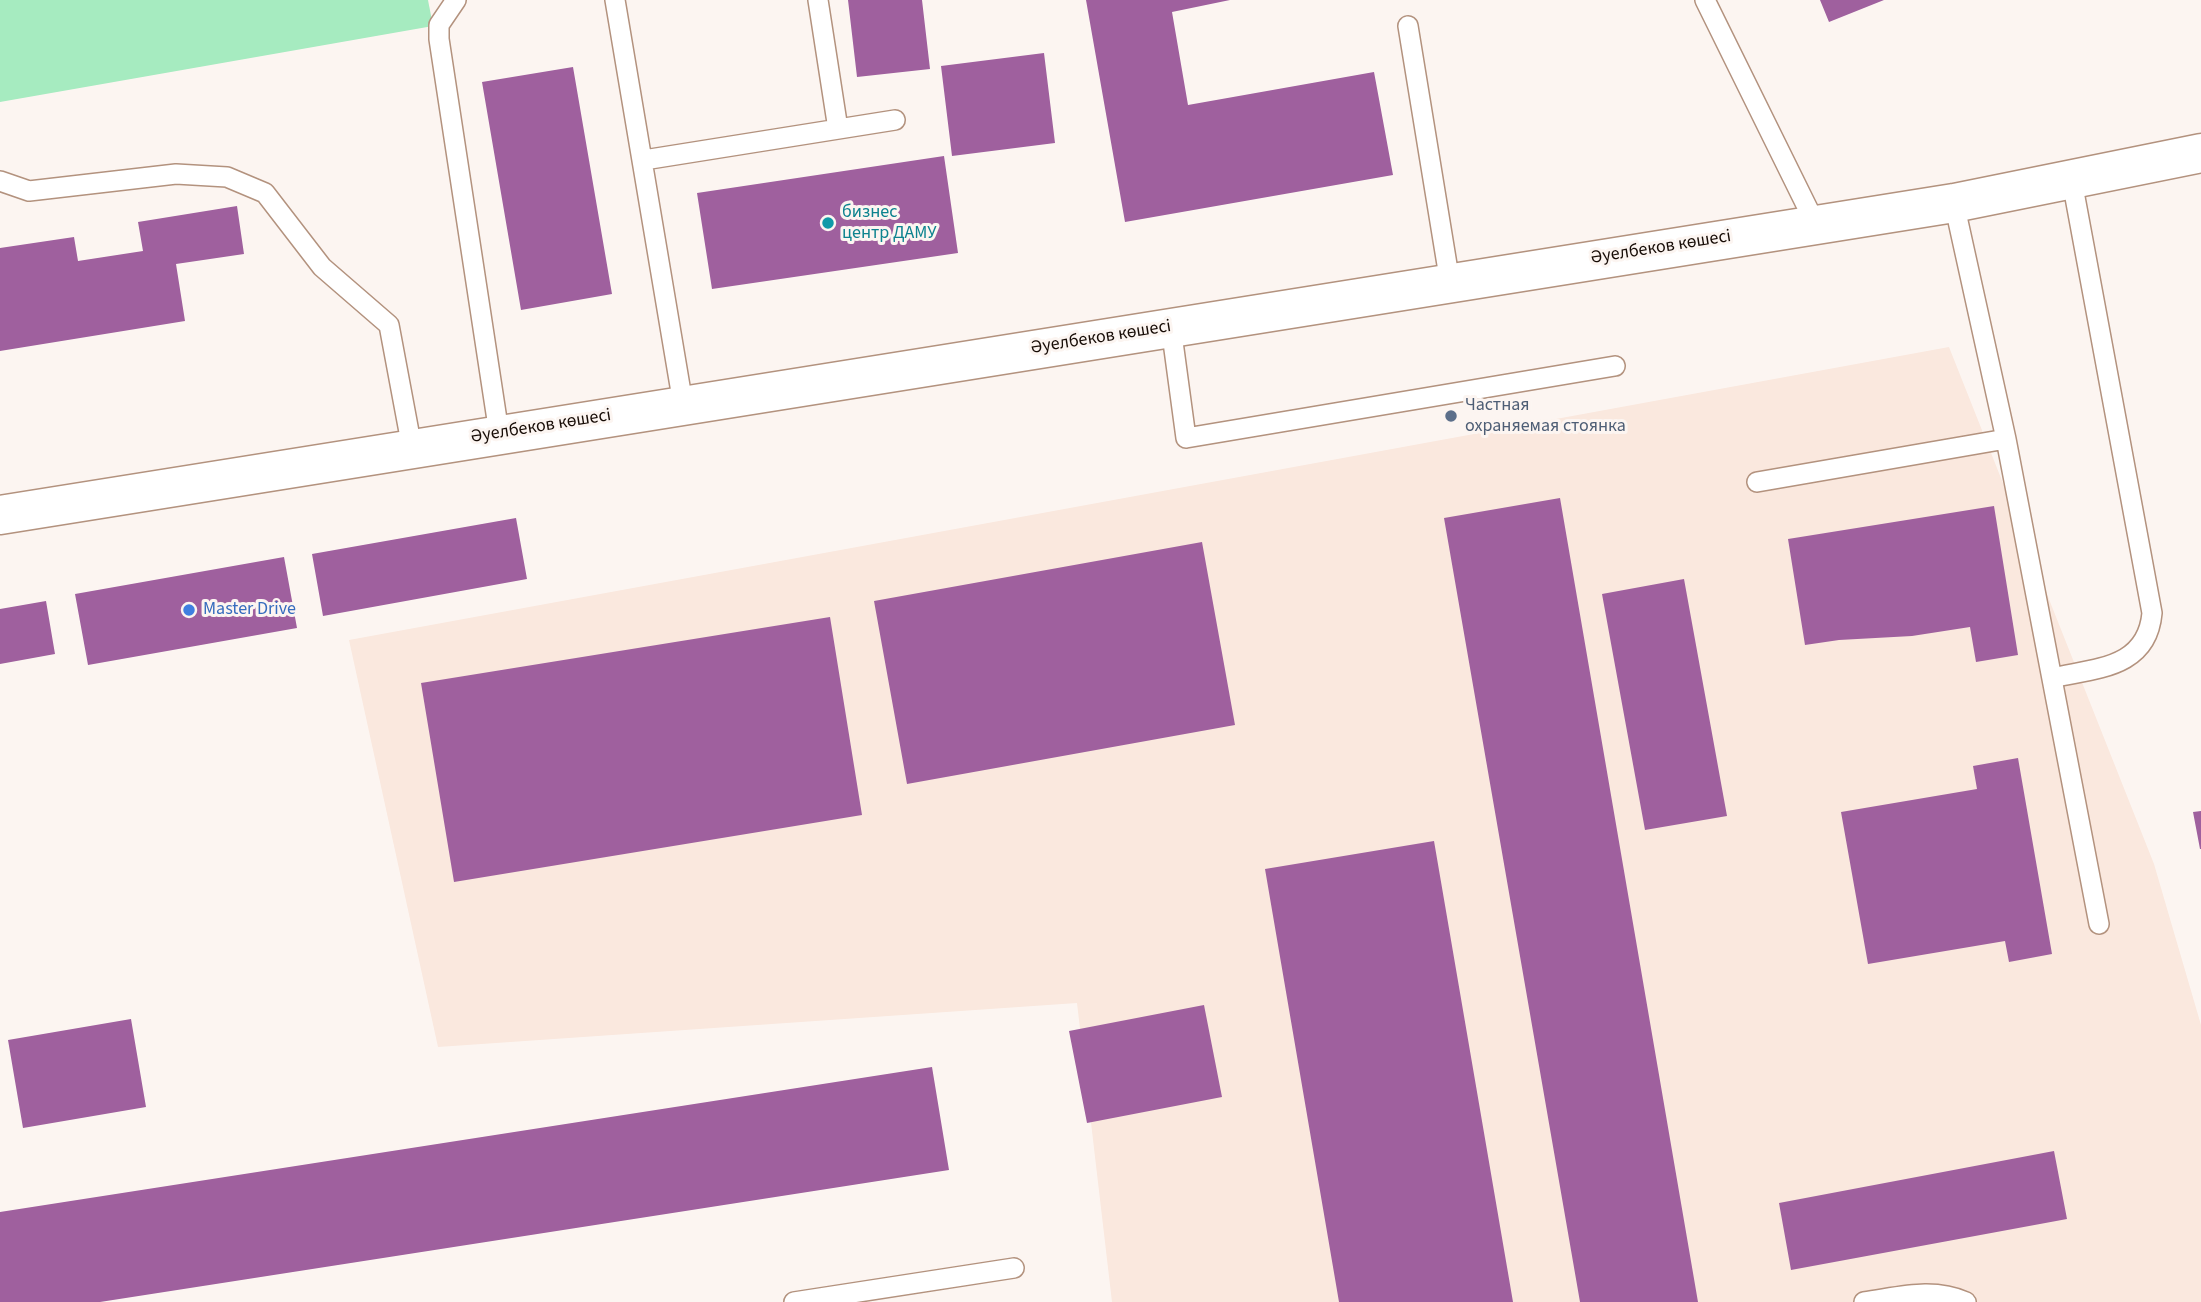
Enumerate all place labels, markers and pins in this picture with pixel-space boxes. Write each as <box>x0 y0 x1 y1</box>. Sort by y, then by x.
place label: бизнес центр ДАМУ <box>842 202 937 244</box>
marker: бизнес центр ДАМУ <box>820 215 836 231</box>
place label: Частная охраняемая стоянка <box>1465 395 1626 438</box>
marker: Частная охраняемая стоянка <box>1443 408 1459 424</box>
place label: Master Drive <box>203 599 296 621</box>
marker: Master Drive <box>181 602 197 618</box>

